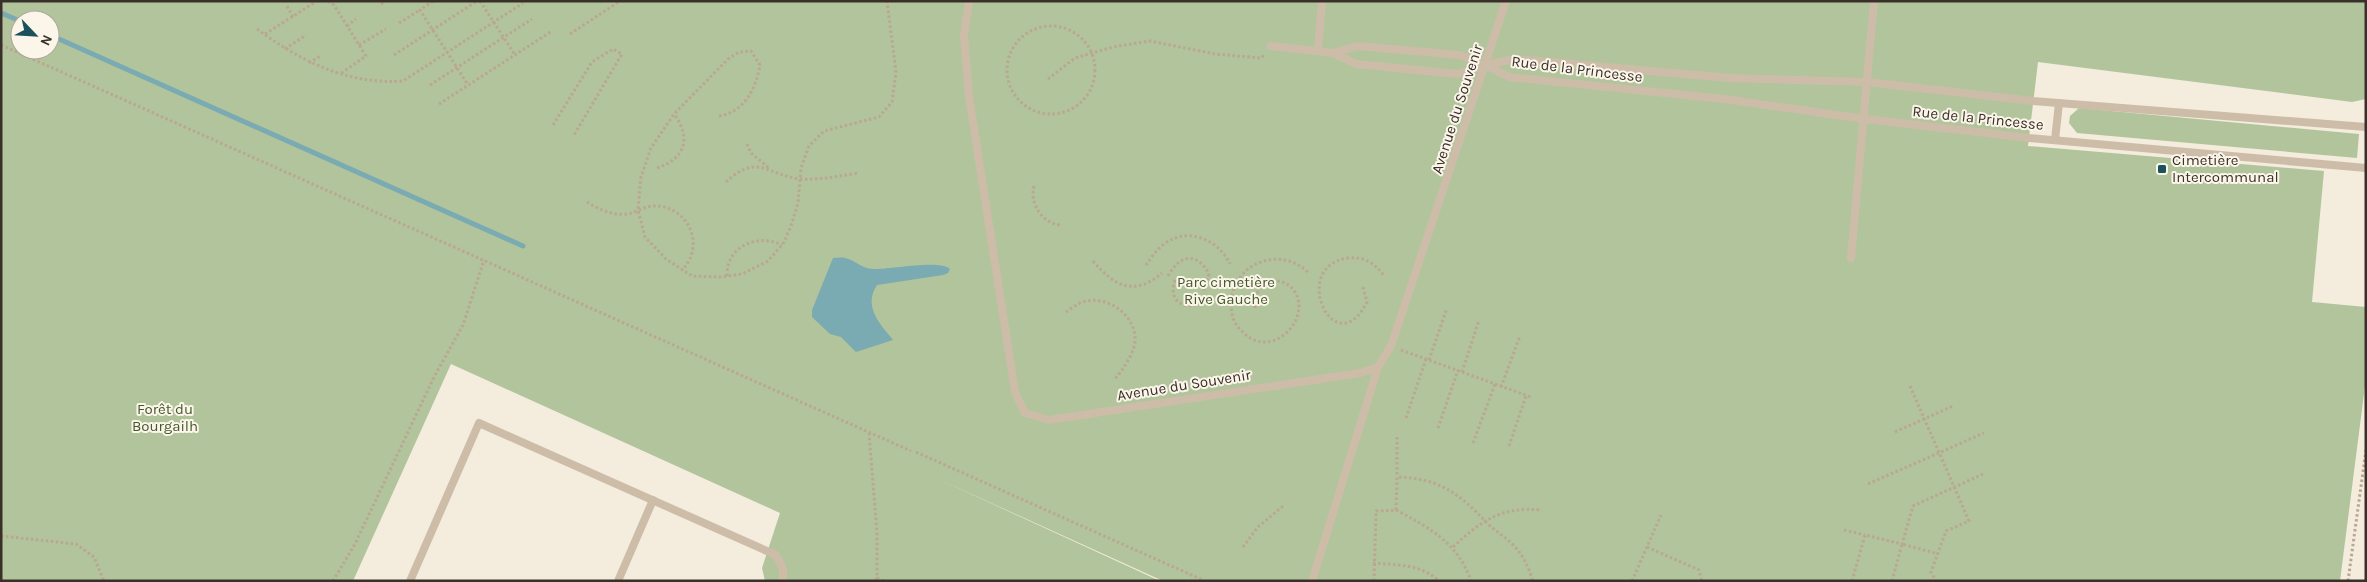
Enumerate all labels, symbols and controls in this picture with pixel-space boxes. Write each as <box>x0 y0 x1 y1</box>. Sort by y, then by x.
north arrow <box>10 10 60 60</box>
text: N <box>37 32 56 48</box>
street label: Avenue du Souvenir <box>1428 41 1487 176</box>
street label: Rue de la Princesse <box>1510 52 1644 86</box>
street label: Rue de la Princesse <box>1911 102 2045 134</box>
place label: Cimetière Intercommunal <box>2172 151 2279 186</box>
marker: Cimetière Intercommunal <box>2156 163 2168 175</box>
park label: Parc cimetière Rive Gauche <box>1177 273 1275 308</box>
street label: Avenue du Souvenir <box>1116 365 1253 404</box>
park label: Forêt du Bourgailh <box>132 400 198 435</box>

